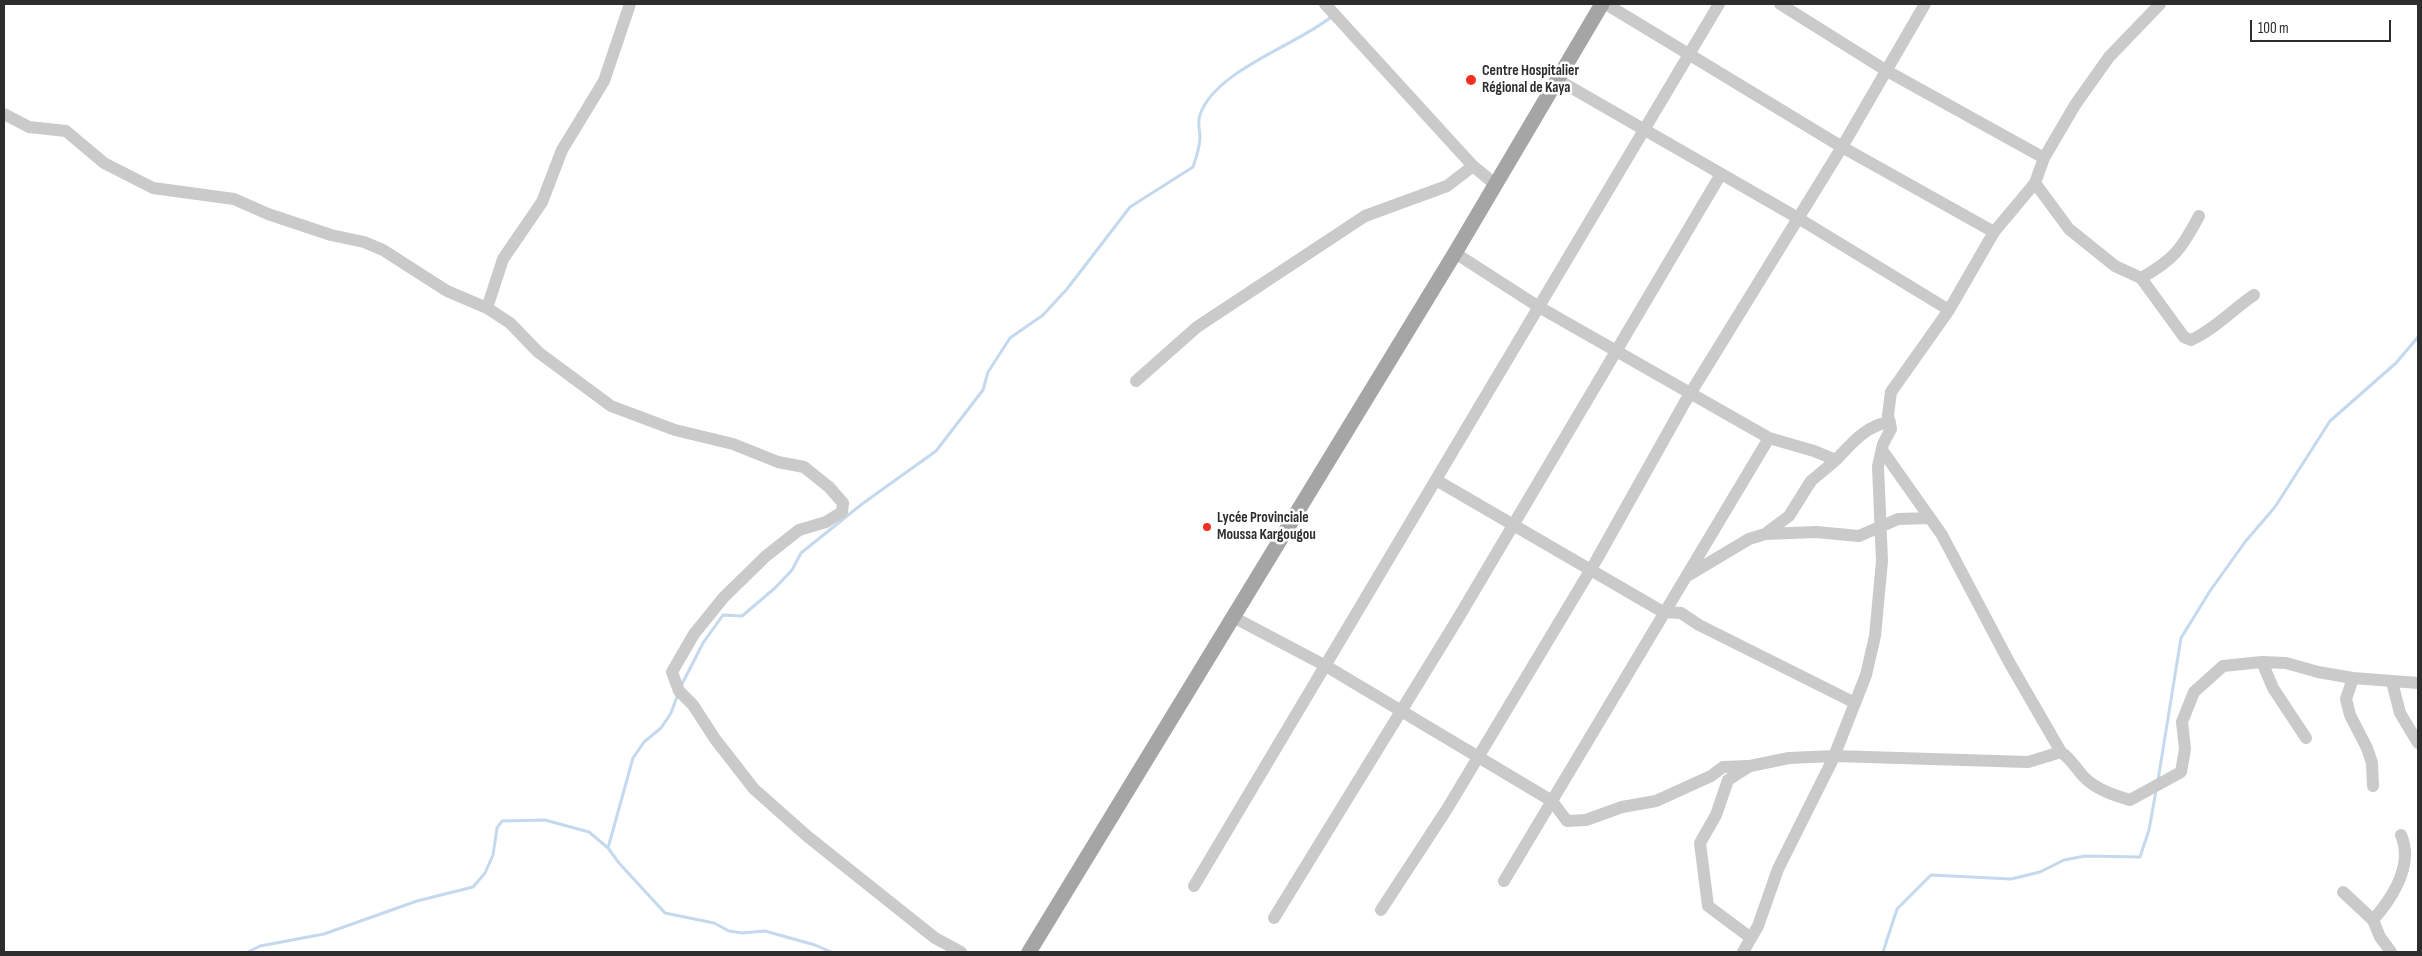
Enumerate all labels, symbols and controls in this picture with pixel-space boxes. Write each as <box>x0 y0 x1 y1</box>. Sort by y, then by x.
scale bar <box>2252 10 2393 42</box>
text: 100 m <box>2258 19 2289 38</box>
place label: Centre Hospitalier Régional de Kaya <box>1482 62 1579 97</box>
marker: Centre Hospitalier Régional de Kaya <box>1464 73 1478 87</box>
place label: Lycée Provinciale Moussa Kargougou <box>1217 509 1316 544</box>
marker: Lycée Provinciale Moussa Kargougou <box>1201 521 1213 533</box>

